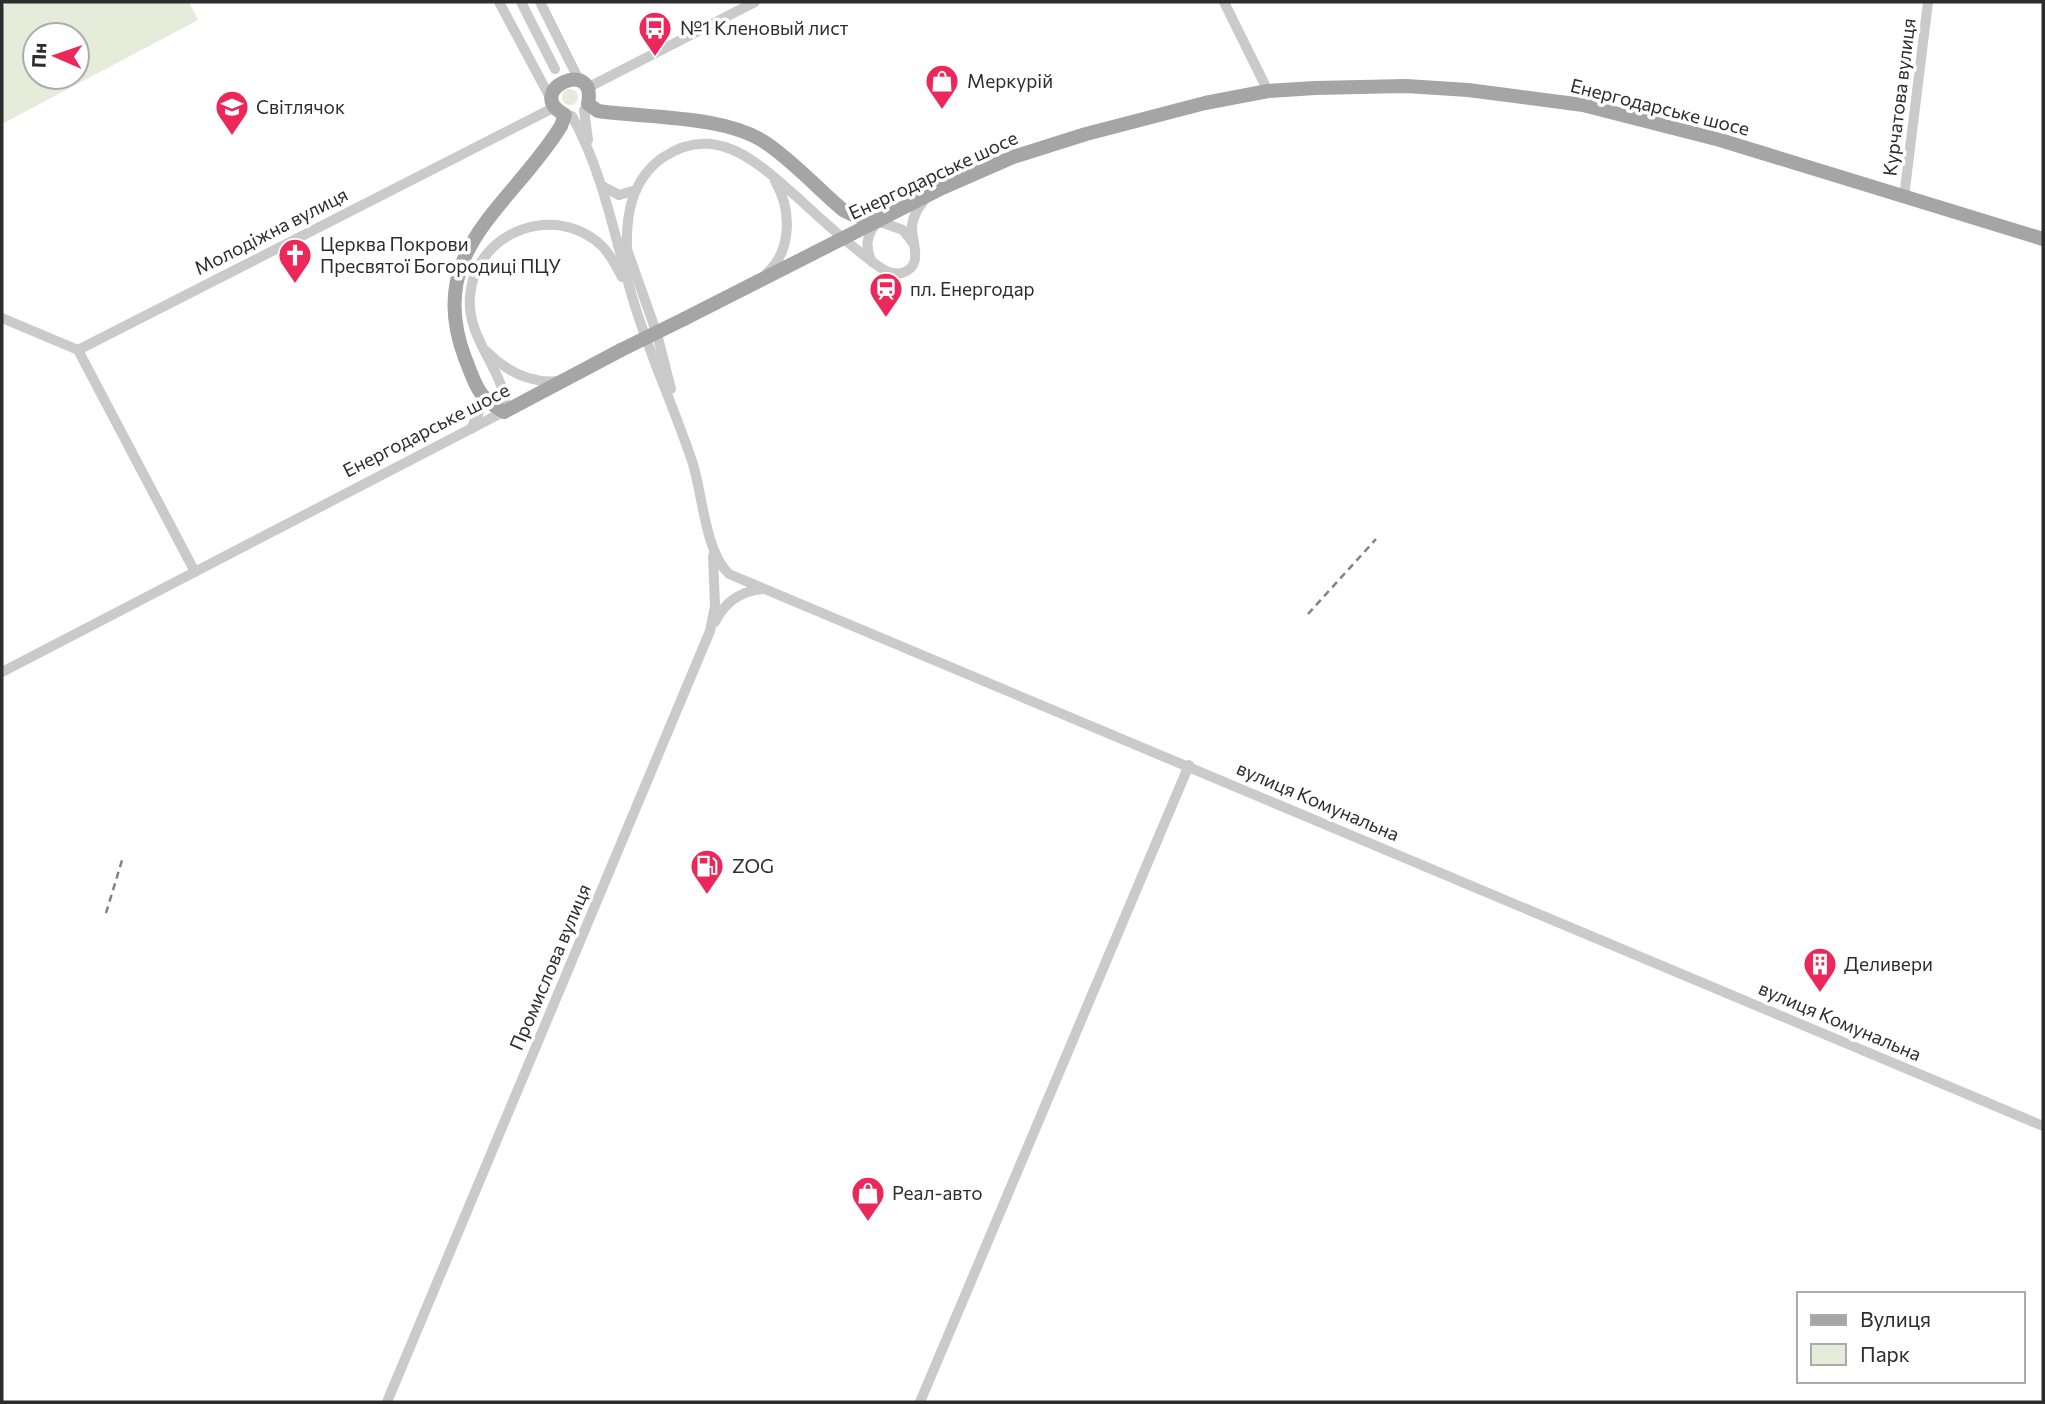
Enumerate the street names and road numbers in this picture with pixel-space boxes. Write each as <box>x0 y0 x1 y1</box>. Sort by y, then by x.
street label: Курчатова вулиця <box>1877 17 1920 177</box>
street label: Енергодарське шосе <box>1568 73 1752 140</box>
street label: Енергодарське шосе <box>845 125 1021 224</box>
street label: Молодіжна вулиця <box>190 182 351 279</box>
street label: Енергодарське шосе <box>339 378 513 482</box>
street label: вулиця Комунальна <box>1233 756 1403 845</box>
street label: Промислова вулиця <box>504 880 595 1053</box>
street label: вулиця Комунальна <box>1755 976 1925 1065</box>

